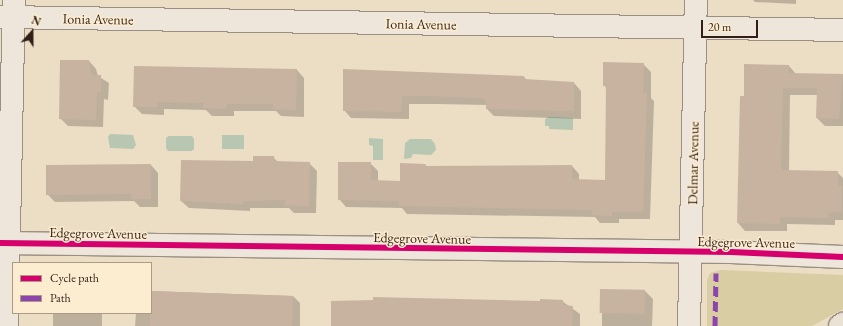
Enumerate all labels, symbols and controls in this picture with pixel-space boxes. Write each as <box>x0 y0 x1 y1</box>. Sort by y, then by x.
street label: Ionia Avenue <box>62 10 134 28</box>
north arrow <box>12 12 52 52</box>
scale bar <box>703 12 760 38</box>
text: N <box>30 13 43 29</box>
street label: Ionia Avenue <box>385 15 457 33</box>
text: 20 m <box>708 19 731 35</box>
street label: Delmar Avenue <box>684 121 702 205</box>
street label: Edgegrove Avenue <box>49 224 147 242</box>
street label: Edgegrove Avenue <box>373 229 471 247</box>
street label: Edgegrove Avenue <box>697 233 795 251</box>
legend <box>12 262 152 314</box>
text: Cycle path <box>50 270 99 286</box>
text: Path <box>50 290 71 306</box>

